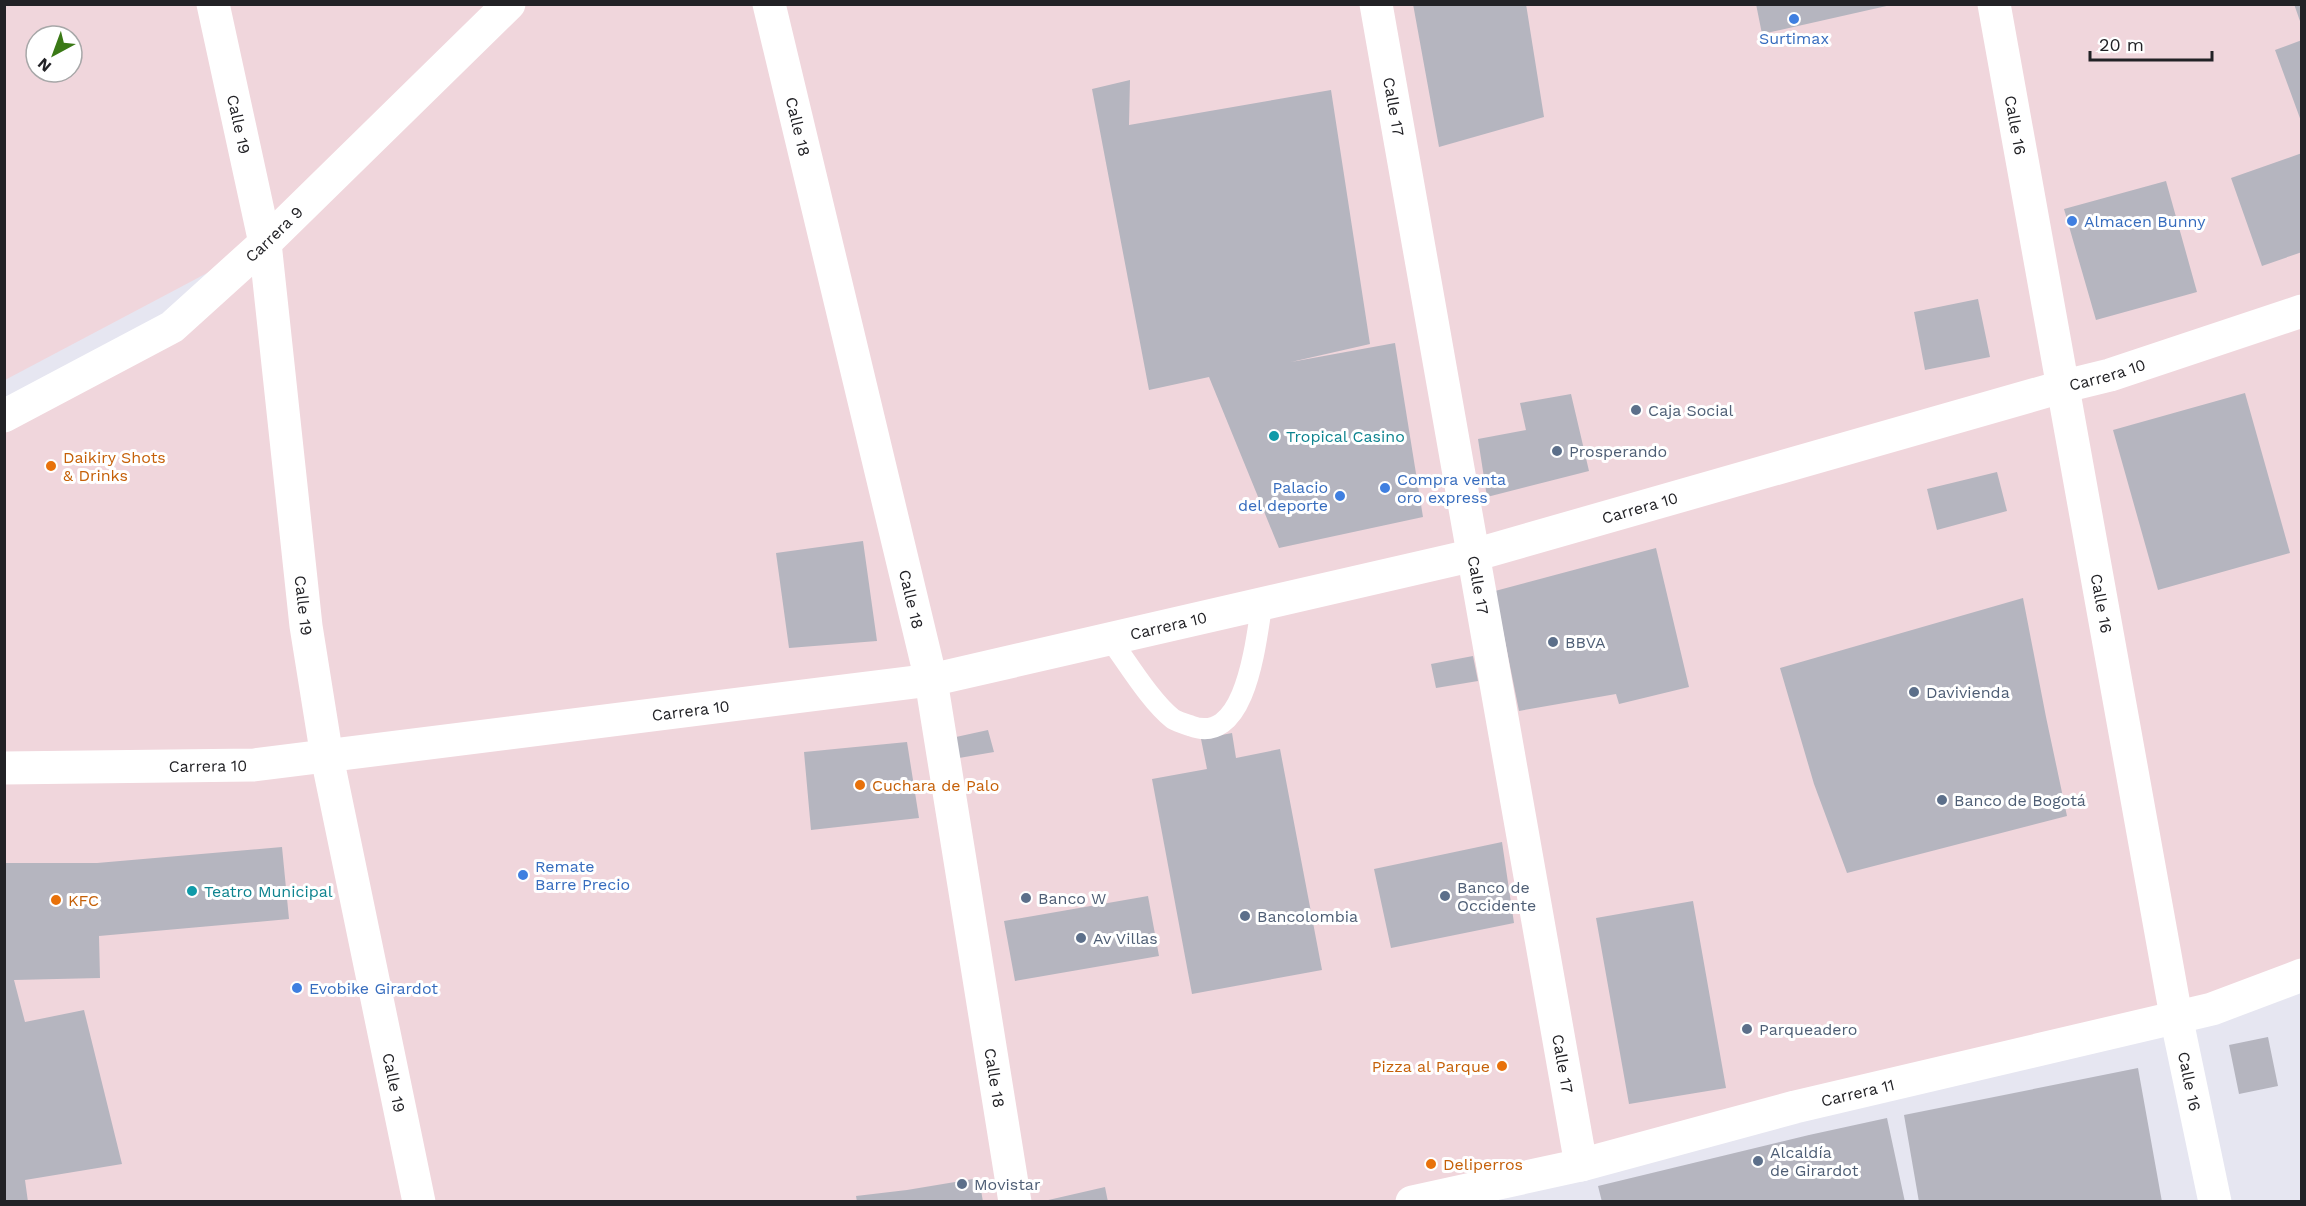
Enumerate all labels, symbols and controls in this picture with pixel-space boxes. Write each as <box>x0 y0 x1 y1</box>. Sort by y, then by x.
marker: Surtimax <box>1787 12 1801 26</box>
north arrow <box>24 24 84 84</box>
scale bar <box>2090 24 2212 62</box>
place label: Surtimax <box>1759 29 1829 48</box>
text: 20 m <box>2099 34 2144 55</box>
text: N <box>34 54 55 76</box>
street label: Calle 17 <box>1379 76 1408 137</box>
street label: Calle 19 <box>223 93 254 156</box>
street label: Calle 16 <box>2001 94 2030 156</box>
street label: Calle 18 <box>782 95 814 158</box>
street label: Carrera 9 <box>241 202 307 266</box>
place label: Almacen Bunny <box>2084 212 2206 231</box>
marker: Almacen Bunny <box>2065 214 2079 228</box>
street label: Carrera 10 <box>2067 355 2148 395</box>
place label: Caja Social <box>1648 401 1734 420</box>
marker: Caja Social <box>1629 403 1643 417</box>
place label: Tropical Casino <box>1286 427 1405 446</box>
marker: Tropical Casino <box>1267 429 1281 443</box>
place label: Prosperando <box>1569 442 1667 461</box>
marker: Prosperando <box>1550 444 1564 458</box>
place label: Daikiry Shots & Drinks <box>63 448 166 485</box>
marker: Daikiry Shots & Drinks <box>44 459 58 473</box>
place label: Compra venta oro express <box>1397 470 1506 507</box>
place label: Palacio del deporte <box>1238 478 1328 515</box>
marker: Compra venta oro express <box>1378 481 1392 495</box>
street label: Carrera 10 <box>1600 488 1680 528</box>
marker: Palacio del deporte <box>1333 489 1347 503</box>
street label: Calle 17 <box>1464 554 1493 616</box>
street label: Calle 18 <box>895 568 927 631</box>
street label: Calle 16 <box>2087 572 2116 635</box>
street label: Calle 19 <box>291 574 316 637</box>
street label: Carrera 10 <box>1128 608 1209 644</box>
place label: BBVA <box>1565 633 1606 652</box>
marker: BBVA <box>1546 635 1560 649</box>
place label: Davivienda <box>1926 683 2010 702</box>
marker: Davivienda <box>1907 685 1921 699</box>
street label: Carrera 10 <box>651 696 731 725</box>
street label: Carrera 10 <box>169 756 247 776</box>
place label: Cuchara de Palo <box>872 776 999 795</box>
marker: Cuchara de Palo <box>853 778 867 792</box>
place label: Banco de Bogotá <box>1954 791 2086 810</box>
marker: Banco de Bogotá <box>1935 793 1949 807</box>
place label: Remate Barre Precio <box>535 857 630 894</box>
marker: Remate Barre Precio <box>516 868 530 882</box>
place label: Banco de Occidente <box>1457 878 1536 915</box>
place label: Teatro Municipal <box>204 882 333 901</box>
marker: Teatro Municipal <box>185 884 199 898</box>
place label: Banco W <box>1038 889 1106 908</box>
marker: Banco de Occidente <box>1438 889 1452 903</box>
place label: KFC <box>68 891 99 910</box>
marker: Banco W <box>1019 891 1033 905</box>
marker: KFC <box>49 893 63 907</box>
place label: Bancolombia <box>1257 907 1358 926</box>
marker: Bancolombia <box>1238 909 1252 923</box>
place label: Av Villas <box>1093 929 1158 948</box>
marker: Av Villas <box>1074 931 1088 945</box>
place label: Evobike Girardot <box>309 979 438 998</box>
marker: Evobike Girardot <box>290 981 304 995</box>
place label: Parqueadero <box>1759 1020 1857 1039</box>
marker: Parqueadero <box>1740 1022 1754 1036</box>
street label: Calle 17 <box>1548 1033 1577 1095</box>
street label: Calle 18 <box>980 1047 1009 1109</box>
street label: Calle 16 <box>2174 1050 2205 1113</box>
street label: Calle 19 <box>378 1051 409 1114</box>
place label: Pizza al Parque <box>1372 1057 1490 1076</box>
marker: Pizza al Parque <box>1495 1059 1509 1073</box>
street label: Carrera 11 <box>1819 1075 1896 1111</box>
place label: Alcaldía de Girardot <box>1770 1143 1859 1180</box>
marker: Alcaldía de Girardot <box>1751 1154 1765 1168</box>
place label: Deliperros <box>1443 1155 1523 1174</box>
marker: Deliperros <box>1424 1157 1438 1171</box>
place label: Movistar <box>974 1175 1041 1194</box>
marker: Movistar <box>955 1177 969 1191</box>

